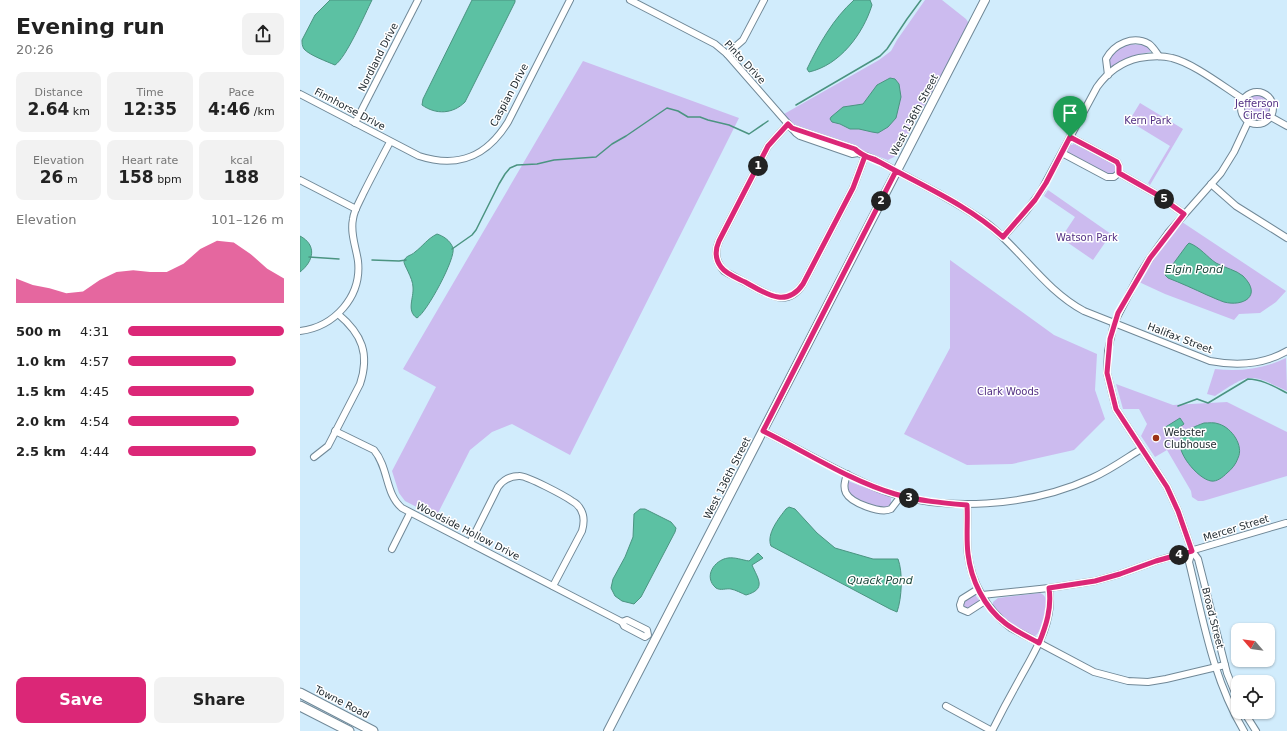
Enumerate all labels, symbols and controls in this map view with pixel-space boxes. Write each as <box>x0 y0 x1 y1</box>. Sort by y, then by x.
button: share <box>242 13 284 55</box>
text: Evening run <box>16 14 165 39</box>
street label: Nordland Drive <box>356 21 400 93</box>
street label: Pinto Drive <box>722 38 768 86</box>
text: 20:26 <box>16 42 53 57</box>
street label: Caspian Drive <box>488 62 530 128</box>
street label: West 136th Street <box>888 72 940 158</box>
text: Distance <box>35 86 83 99</box>
text: Time <box>137 86 163 99</box>
text: Pace <box>228 86 254 99</box>
street label: Finnhorse Drive <box>313 86 387 132</box>
pin <box>1053 96 1087 137</box>
park label: Jefferson Circle <box>1234 98 1279 121</box>
text: 2.64 <box>27 99 69 119</box>
text: 12:35 <box>123 99 177 119</box>
text: 4:46 <box>208 99 250 119</box>
icon: arrive <box>1059 102 1081 124</box>
text: km <box>69 105 90 118</box>
text: /km <box>250 105 275 118</box>
park label: Kern Park <box>1124 115 1172 126</box>
text: Elevation <box>33 154 84 167</box>
text: Heart rate <box>122 154 178 167</box>
text: kcal <box>230 154 252 167</box>
pin: 1 <box>748 156 768 176</box>
text: 1 <box>754 159 762 172</box>
text: 26 <box>40 167 63 187</box>
text: 158 <box>118 167 154 187</box>
text: 188 <box>224 167 259 187</box>
text: m <box>63 173 78 186</box>
text: bpm <box>154 173 182 186</box>
pin: 5 <box>1154 189 1174 209</box>
pin: 2 <box>871 191 891 211</box>
text: 5 <box>1160 192 1168 205</box>
text: 2 <box>877 194 885 207</box>
text: Elevation <box>16 212 76 227</box>
text: 101–126 m <box>211 212 284 227</box>
park label: Watson Park <box>1056 232 1118 243</box>
water label: Elgin Pond <box>1165 263 1224 276</box>
street label: Halifax Street <box>1146 321 1214 355</box>
text: 500 m <box>16 324 61 339</box>
text: 4:31 <box>80 324 109 339</box>
text: 1.0 km <box>16 354 66 369</box>
text: 4:57 <box>80 354 109 369</box>
text: 1.5 km <box>16 384 66 399</box>
text: 4:45 <box>80 384 109 399</box>
park label: Clark Woods <box>977 386 1039 397</box>
text: 2.0 km <box>16 414 66 429</box>
text: 4:54 <box>80 414 109 429</box>
place label: Webster Clubhouse <box>1164 427 1217 450</box>
marker: Webster Clubhouse <box>1151 433 1161 443</box>
street label: West 136th Street <box>702 435 753 521</box>
text: 2.5 km <box>16 444 66 459</box>
text: 4:44 <box>80 444 109 459</box>
pin: 3 <box>899 488 919 508</box>
text: 3 <box>905 491 913 504</box>
street label: Woodside Hollow Drive <box>414 500 522 562</box>
street label: Mercer Street <box>1202 513 1270 543</box>
pin: 4 <box>1169 545 1189 565</box>
text: 4 <box>1175 548 1183 561</box>
water label: Quack Pond <box>847 574 914 587</box>
street label: Broad Street <box>1200 586 1226 650</box>
north arrow <box>1231 623 1275 667</box>
map controls <box>1231 623 1275 719</box>
button: locate <box>1231 675 1275 719</box>
button: Save <box>16 677 146 723</box>
button: Share <box>154 677 284 723</box>
street label: Towne Road <box>312 683 371 720</box>

